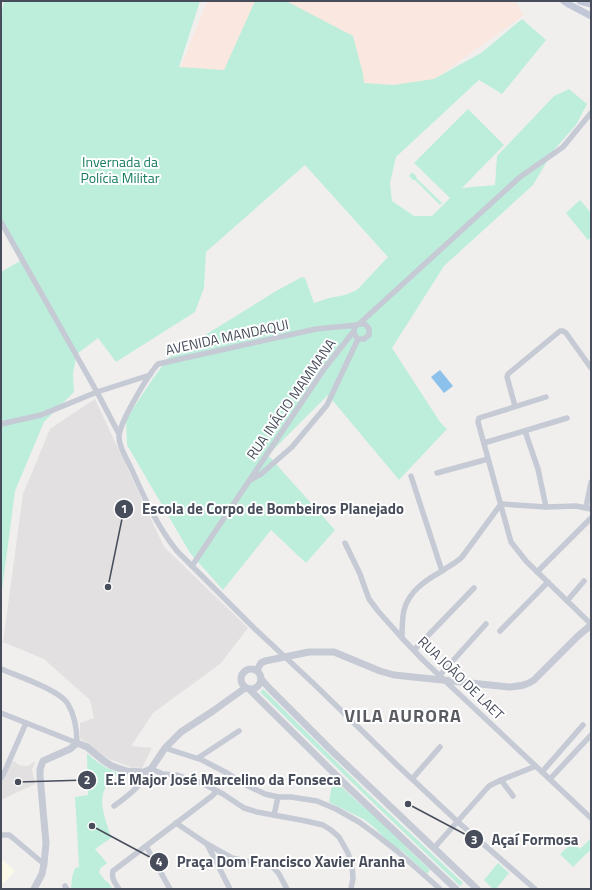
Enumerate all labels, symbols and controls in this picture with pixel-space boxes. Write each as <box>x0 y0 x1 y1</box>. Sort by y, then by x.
park label: Invernada da Polícia Militar <box>80 151 160 188</box>
street label: AVENIDA MANDAQUI <box>163 313 290 360</box>
street label: RUA INÁCIO MAMMANA <box>241 334 341 463</box>
callout: Escola de Corpo de Bombeiros Planejado <box>114 495 412 522</box>
text: Escola de Corpo de Bombeiros Planejado <box>142 497 404 520</box>
text: 1 <box>121 499 127 518</box>
street label: RUA JOÃO DE LAET <box>414 631 510 725</box>
district label: VILA AURORA <box>344 702 462 729</box>
callout: E.E Major José Marcelino da Fonseca <box>77 766 349 793</box>
text: E.E Major José Marcelino da Fonseca <box>105 768 341 791</box>
text: 2 <box>84 770 90 789</box>
callout: Açaí Formosa <box>464 826 587 853</box>
text: Açaí Formosa <box>491 828 579 851</box>
text: 3 <box>471 830 477 849</box>
callout: Praça Dom Francisco Xavier Aranha <box>149 849 414 876</box>
text: Praça Dom Francisco Xavier Aranha <box>177 850 406 873</box>
text: 4 <box>156 852 163 871</box>

